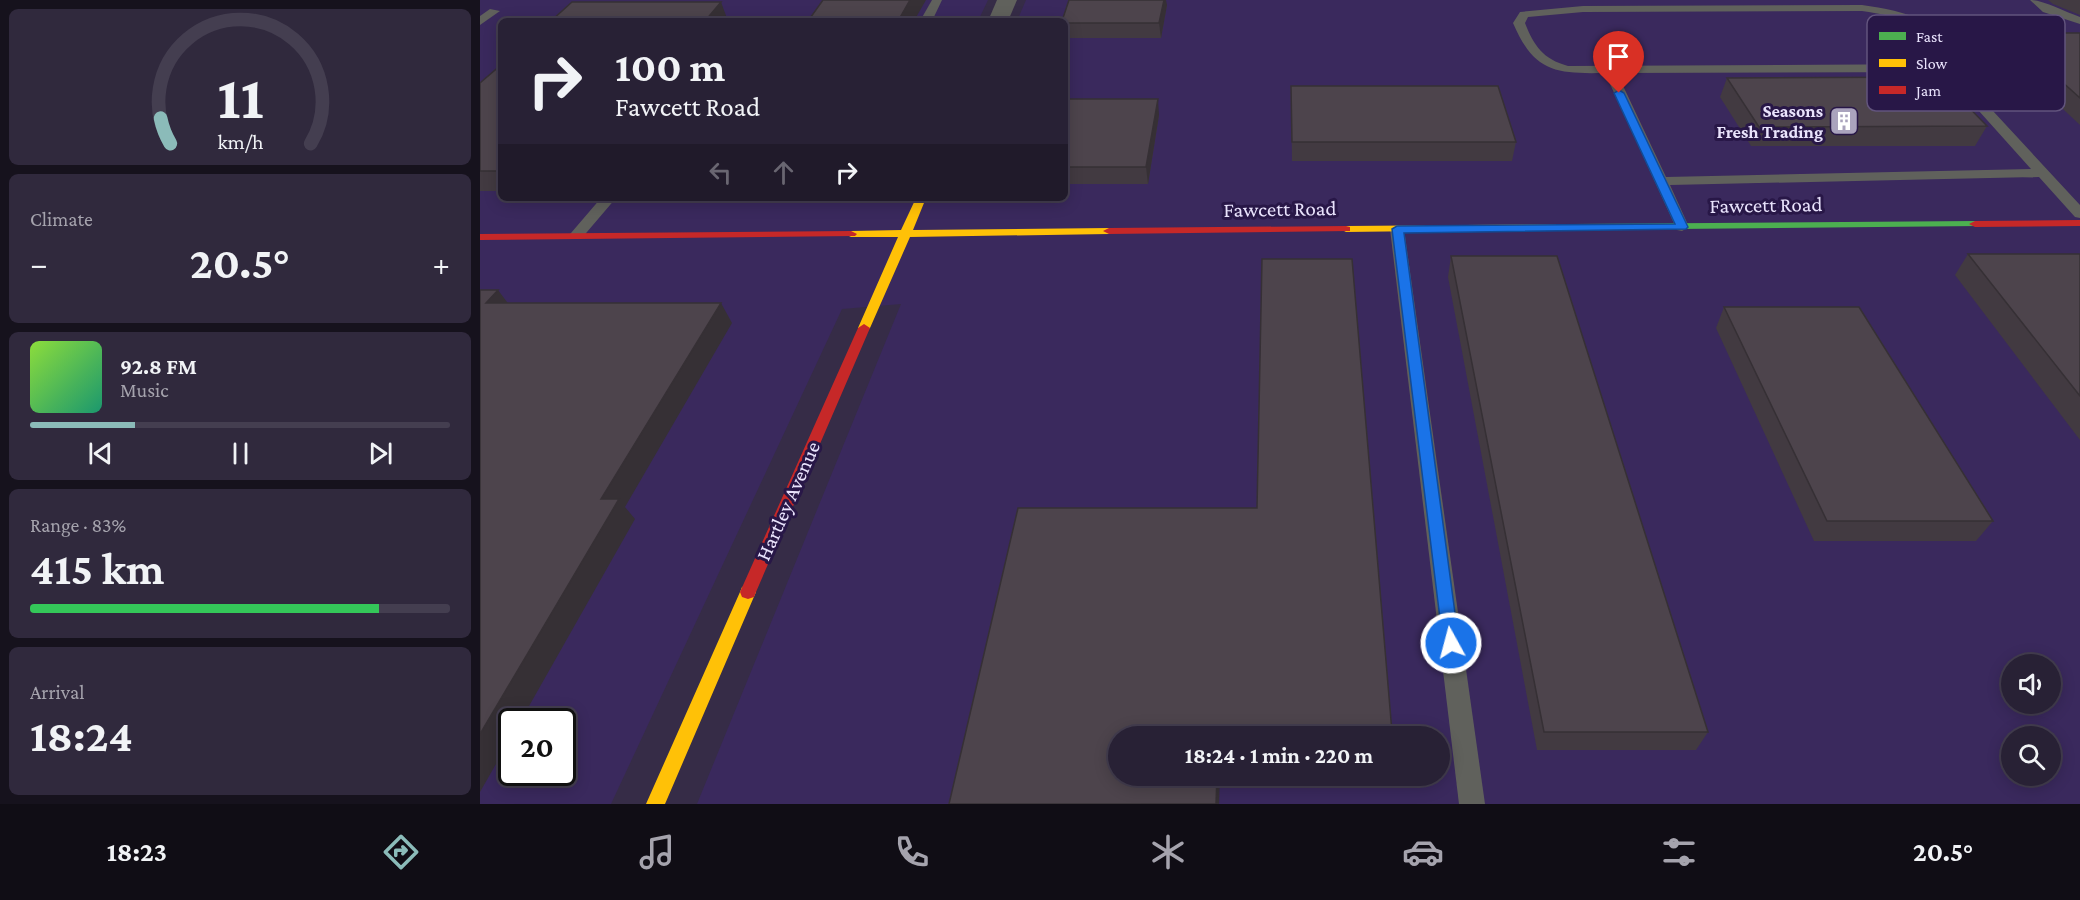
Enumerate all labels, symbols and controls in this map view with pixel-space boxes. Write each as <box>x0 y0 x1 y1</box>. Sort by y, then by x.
legend <box>1867 15 2065 111</box>
text: Fast <box>1916 28 1943 45</box>
pin <box>1593 31 1644 93</box>
icon: arrive <box>1602 40 1635 73</box>
icon: right <box>516 42 594 120</box>
text: 100 m <box>615 43 725 90</box>
text: Slow <box>1916 55 1948 72</box>
text: 11 <box>217 62 263 131</box>
text: Jam <box>1914 82 1941 100</box>
text: Fawcett Road <box>615 92 760 122</box>
place label: Seasons Fresh Trading <box>1717 101 1823 142</box>
building icon: Seasons Fresh Trading <box>1828 105 1860 137</box>
text: km/h <box>217 130 264 154</box>
icon: left <box>704 156 737 189</box>
icon: ahead <box>767 156 800 189</box>
icon: right <box>830 156 863 189</box>
street label: Fawcett Road <box>1709 192 1823 218</box>
street label: Fawcett Road <box>1223 196 1337 222</box>
text: Climate <box>30 208 93 230</box>
text: 20.5° <box>190 238 290 288</box>
text: − <box>30 245 47 282</box>
text: + <box>433 245 450 282</box>
text: 92.8 FM <box>120 354 197 379</box>
text: Music <box>120 379 169 401</box>
icon: previous <box>84 437 117 470</box>
icon: pause <box>224 437 257 470</box>
icon: next <box>364 437 397 470</box>
street label: Hartley Avenue <box>751 438 825 564</box>
text: Range · 83% <box>30 514 126 536</box>
text: 415 km <box>30 544 164 594</box>
position arrow <box>1419 611 1483 675</box>
map controls <box>2001 654 2061 786</box>
button: sound <box>2001 654 2061 714</box>
text: Arrival <box>30 681 84 703</box>
speed limit sign: 20 <box>498 708 576 786</box>
text: 18:24 <box>30 711 133 761</box>
button: search <box>2001 726 2061 786</box>
text: 18:24 · 1 min · 220 m <box>1185 743 1373 768</box>
icon: directions <box>380 831 422 873</box>
icon: music <box>636 831 678 873</box>
icon: phone <box>891 831 933 873</box>
icon: climate <box>1147 831 1189 873</box>
icon: car <box>1402 831 1444 873</box>
icon: filters <box>1658 831 1700 873</box>
text: 18:23 <box>107 837 167 867</box>
text: 20.5° <box>1913 837 1973 867</box>

